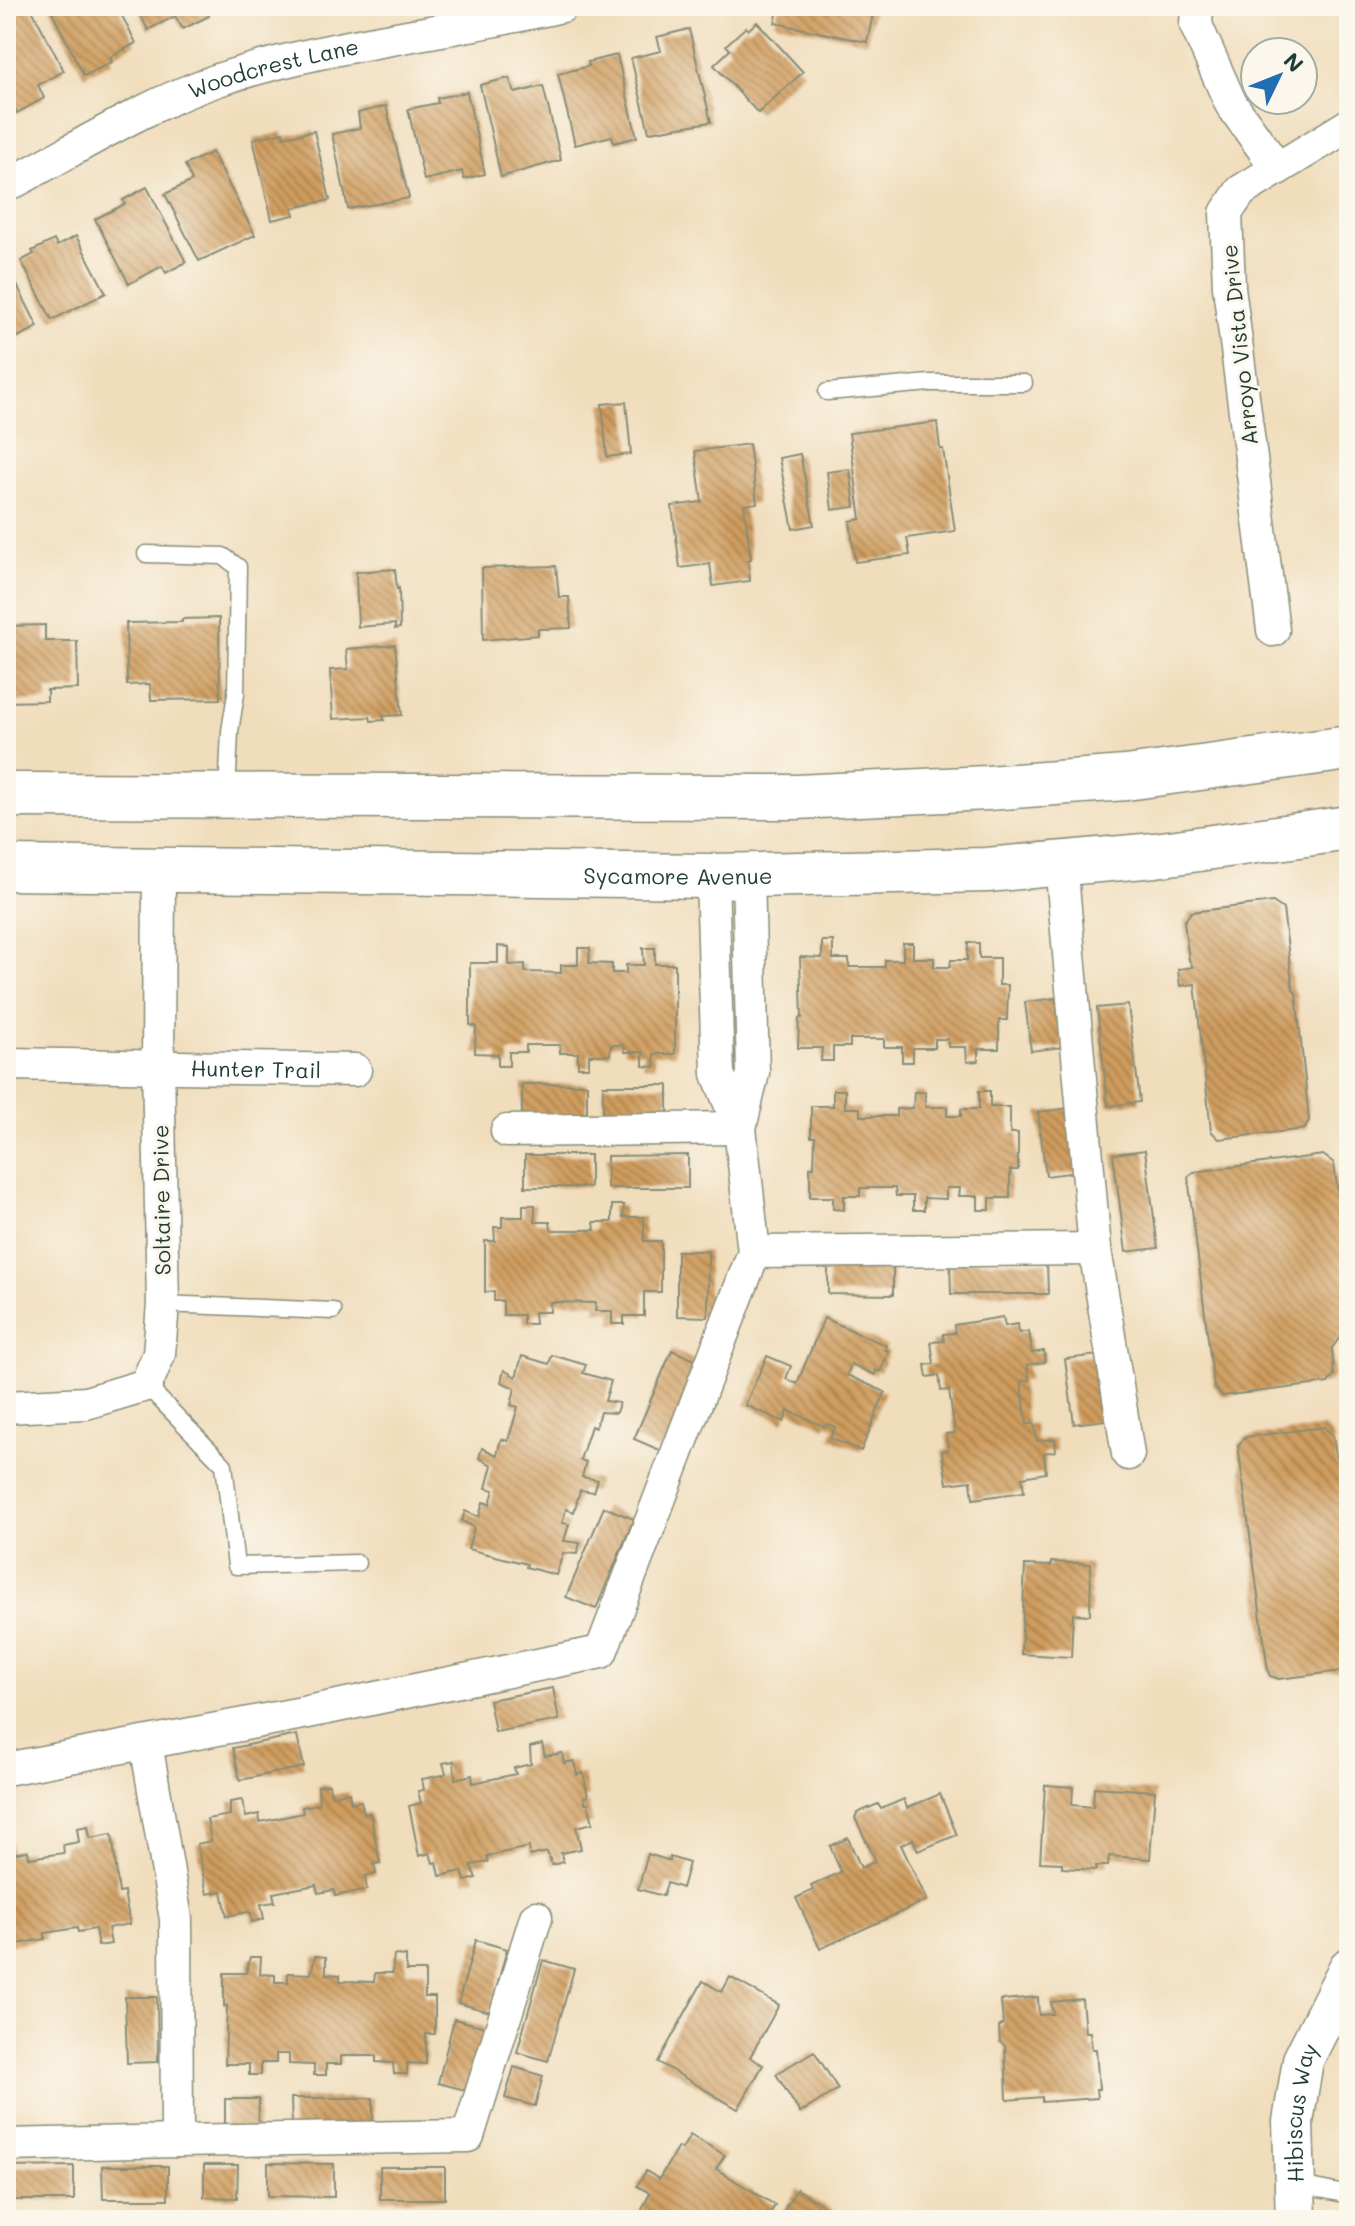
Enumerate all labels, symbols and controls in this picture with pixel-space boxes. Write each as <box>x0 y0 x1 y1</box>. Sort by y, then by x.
street label: Woodcrest Lane <box>184 31 361 104</box>
north arrow <box>1239 36 1319 116</box>
text: N <box>1278 46 1310 78</box>
street label: Arroyo Vista Drive <box>1214 243 1264 447</box>
street label: Sycamore Avenue <box>583 860 773 891</box>
street label: Hunter Trail <box>190 1053 322 1084</box>
street label: Soltaire Drive <box>145 1124 177 1276</box>
street label: Hibiscus Way <box>1278 2038 1324 2183</box>

